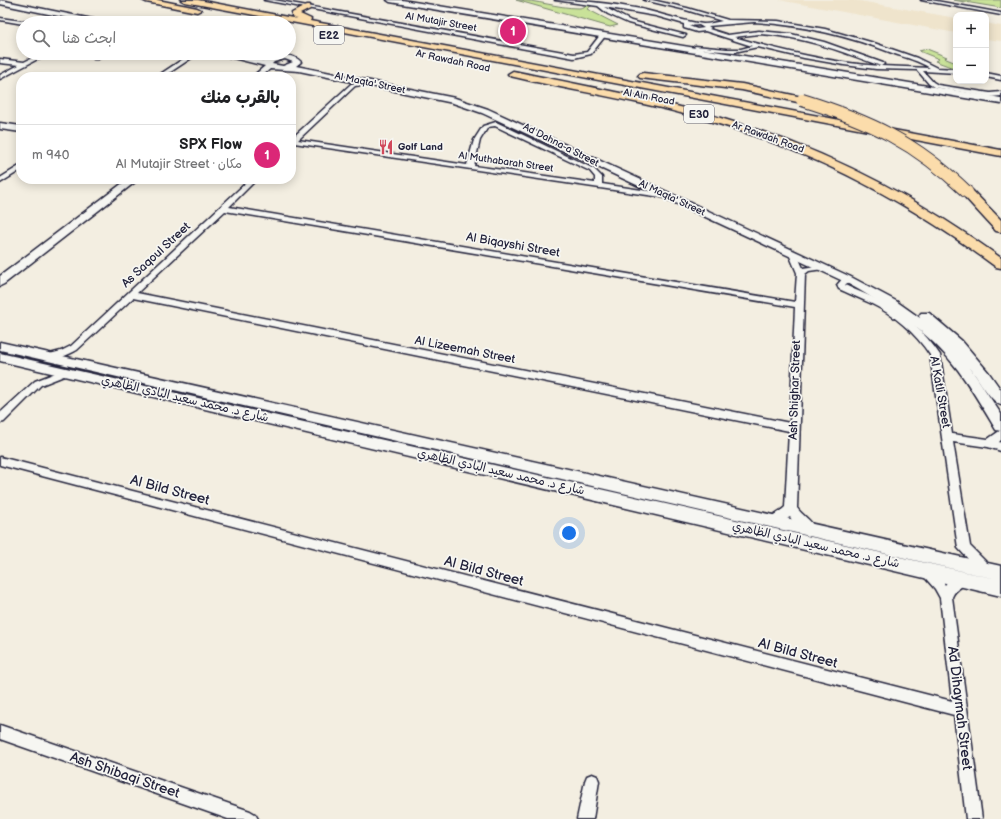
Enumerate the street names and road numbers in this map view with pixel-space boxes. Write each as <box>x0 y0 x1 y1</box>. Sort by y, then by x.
street label: Al Mutajir Street <box>405 10 477 34</box>
road number: E22 <box>314 26 344 44</box>
street label: Ar Rawdah Road <box>415 47 491 75</box>
street label: Al Maqta' Street <box>334 70 406 96</box>
street label: Al Ain Road <box>622 86 676 108</box>
road number: E30 <box>684 105 714 123</box>
street label: Ar Rawdah Road <box>730 118 806 156</box>
street label: Ad Dahna-a Street <box>521 121 601 169</box>
street label: Al Muthabarah Street <box>458 149 554 175</box>
street label: Al Maqta' Street <box>637 177 707 219</box>
street label: As Saqoul Street <box>118 219 194 291</box>
street label: Al Biqayshi Street <box>465 229 561 261</box>
street label: Al Lizeemah Street <box>413 333 517 367</box>
street label: Ash Shighar Street <box>786 340 804 440</box>
street label: Al Katli Street <box>926 355 954 429</box>
street label: شارع د. محمد سعيد البادي الظاهري <box>100 372 270 427</box>
street label: شارع د. محمد سعيد البادي الظاهري <box>416 445 586 500</box>
street label: Al Bild Street <box>129 471 212 509</box>
street label: شارع د. محمد سعيد البادي الظاهري <box>731 518 901 573</box>
street label: Al Bild Street <box>443 552 526 590</box>
street label: Al Bild Street <box>757 634 840 672</box>
street label: Ad Dihaymah Street <box>944 645 976 772</box>
street label: Ash Shibaqi Street <box>68 748 183 802</box>

